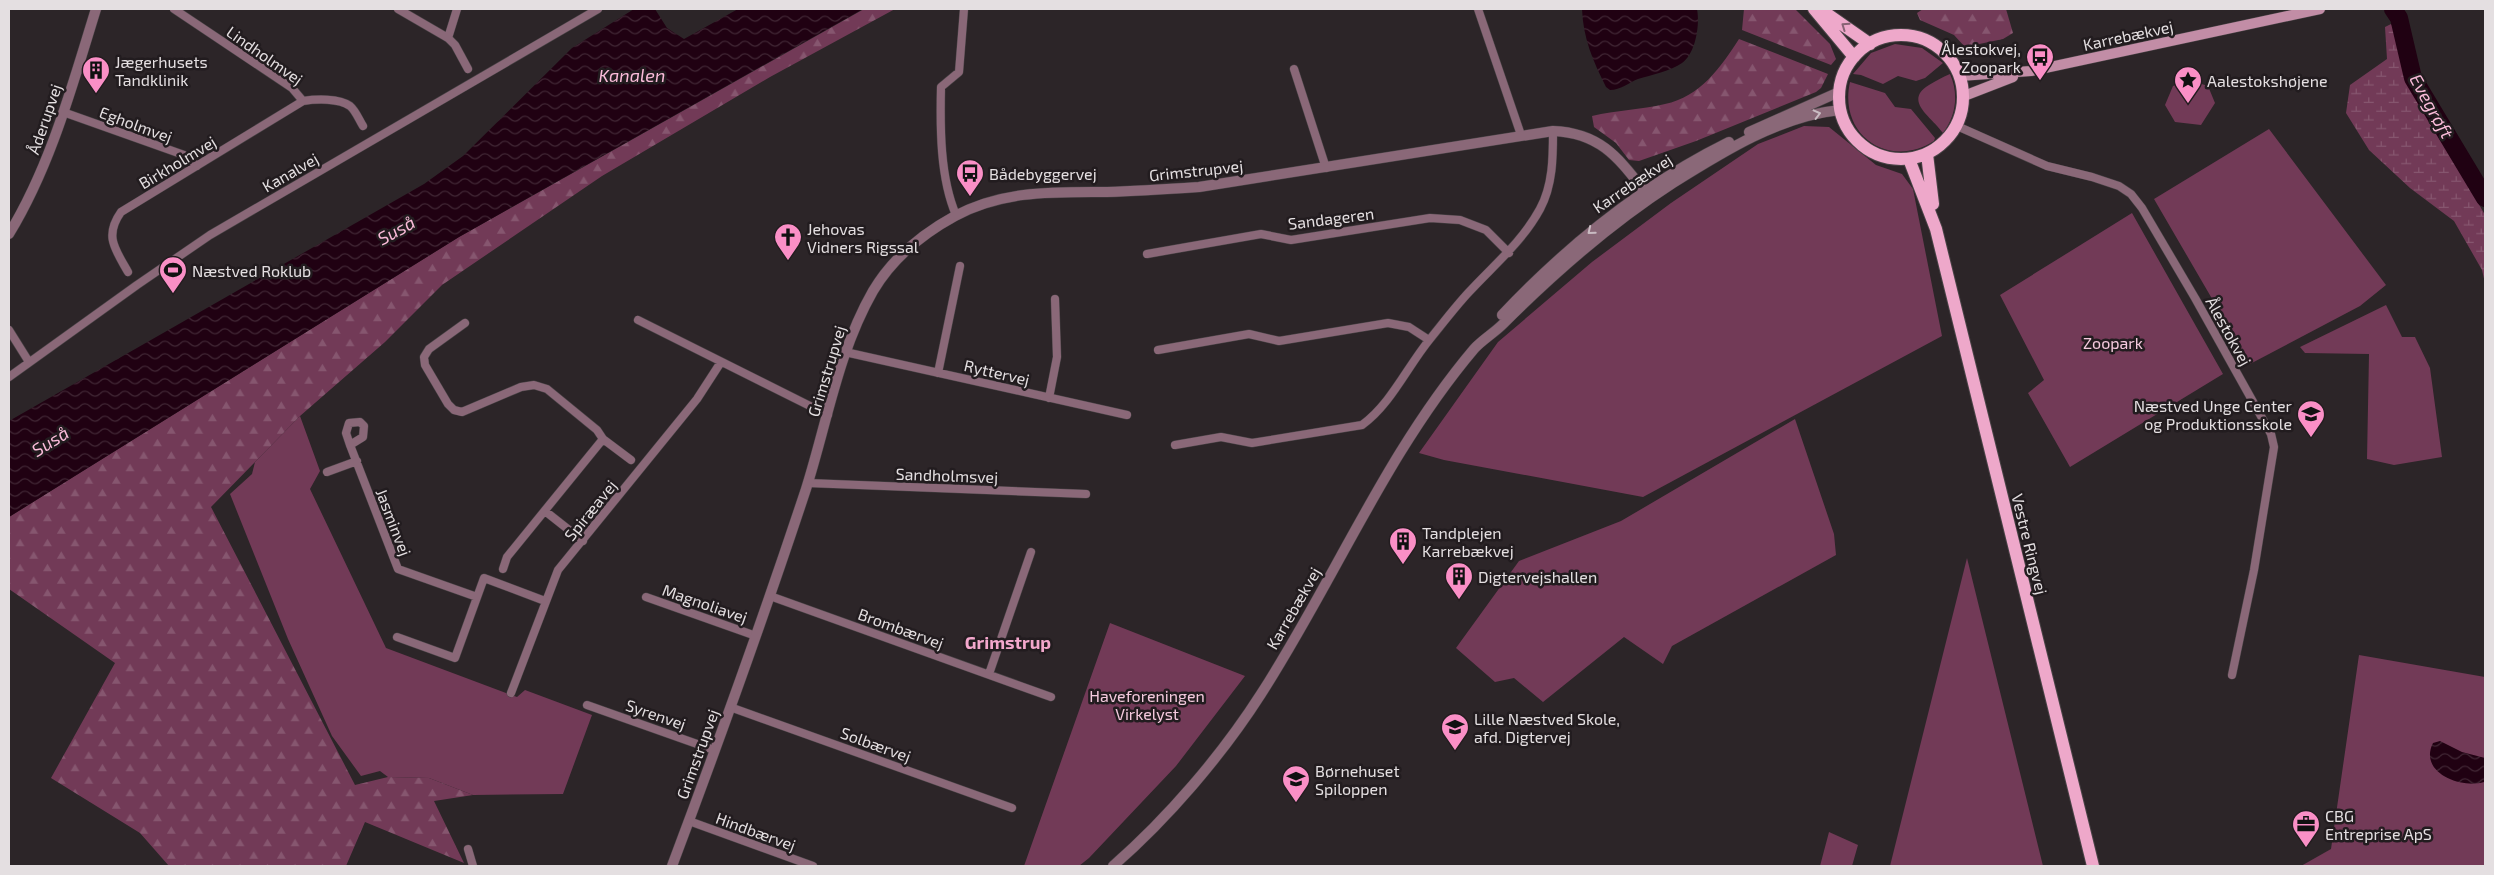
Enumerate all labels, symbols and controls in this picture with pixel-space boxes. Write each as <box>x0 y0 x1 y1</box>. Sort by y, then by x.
street label: Karrebækvej <box>2081 16 2175 55</box>
street label: Lindholmvej <box>223 22 307 89</box>
one-way arrow <box>1841 23 1850 32</box>
place label: Ålestokvej, Zoopark <box>1942 39 2021 76</box>
bus stop icon: Ålestokvej, Zoopark <box>2025 42 2055 81</box>
place label: Jægerhusets Tandklinik <box>115 52 208 89</box>
building icon: Jægerhusets Tandklinik <box>81 55 111 94</box>
water label: Kanalen <box>599 64 665 86</box>
place icon: Aalestokshøjene <box>2173 65 2203 104</box>
water label: Evegrøft <box>2405 70 2459 142</box>
place label: Aalestokshøjene <box>2207 71 2328 91</box>
street label: Åderupvej <box>23 81 66 157</box>
street label: Egholmvej <box>97 102 175 147</box>
one-way arrow <box>1813 109 1821 119</box>
street label: Birkholmvej <box>135 132 220 193</box>
street label: Kanalvej <box>259 148 322 197</box>
street label: Karrebækvej <box>1589 150 1676 217</box>
street label: Grimstrupvej <box>1148 156 1244 185</box>
bus stop icon: Bådebyggervej <box>955 158 985 197</box>
place label: Bådebyggervej <box>989 164 1097 184</box>
street label: Sandageren <box>1287 203 1375 233</box>
water label: Suså <box>373 211 419 249</box>
place label: Jehovas Vidners Rigssal <box>807 219 919 256</box>
church icon: Jehovas Vidners Rigssal <box>773 222 803 261</box>
one-way arrow <box>1588 225 1597 233</box>
sports icon: Næstved Roklub <box>158 255 188 294</box>
place label: Næstved Roklub <box>192 261 311 280</box>
street label: Ålestokvej <box>2201 293 2256 369</box>
street label: Grimstrupvej <box>803 323 850 419</box>
park label: Zoopark <box>2083 333 2143 352</box>
street label: Ryttervej <box>962 355 1032 390</box>
place label: Næstved Unge Center og Produktionsskole <box>2134 396 2293 433</box>
school or university icon: Næstved Unge Center og Produktionsskole <box>2296 399 2326 438</box>
water label: Suså <box>27 421 73 461</box>
street label: Sandholmsvej <box>895 464 999 487</box>
street label: Spiræavej <box>560 476 621 545</box>
street label: Jasminvej <box>372 486 416 559</box>
street label: Vestre Ringvej <box>2007 492 2052 597</box>
place label: Tandplejen Karrebækvej <box>1422 523 1514 561</box>
building icon: Tandplejen Karrebækvej <box>1388 526 1418 565</box>
building icon: Digtervejshallen <box>1444 561 1474 600</box>
street label: Karrebækvej <box>1262 564 1325 653</box>
place label: Digtervejshallen <box>1478 567 1597 587</box>
street label: Magnoliavej <box>660 580 750 627</box>
street label: Brombærvej <box>855 604 946 653</box>
district label: Grimstrup <box>965 631 1051 653</box>
park label: Haveforeningen Virkelyst <box>1089 686 1205 723</box>
street label: Syrenvej <box>623 695 689 734</box>
street label: Grimstrupvej <box>672 706 723 802</box>
place label: Lille Næstved Skole, afd. Digtervej <box>1474 709 1620 747</box>
school or university icon: Lille Næstved Skole, afd. Digtervej <box>1440 712 1470 751</box>
street label: Solbærvej <box>838 723 914 766</box>
place label: Børnehuset Spiloppen <box>1315 761 1400 798</box>
school or university icon: Børnehuset Spiloppen <box>1281 764 1311 803</box>
place label: CBG Entreprise ApS <box>2325 806 2432 843</box>
street label: Hindbærvej <box>713 808 799 855</box>
office icon: CBG Entreprise ApS <box>2291 809 2321 848</box>

